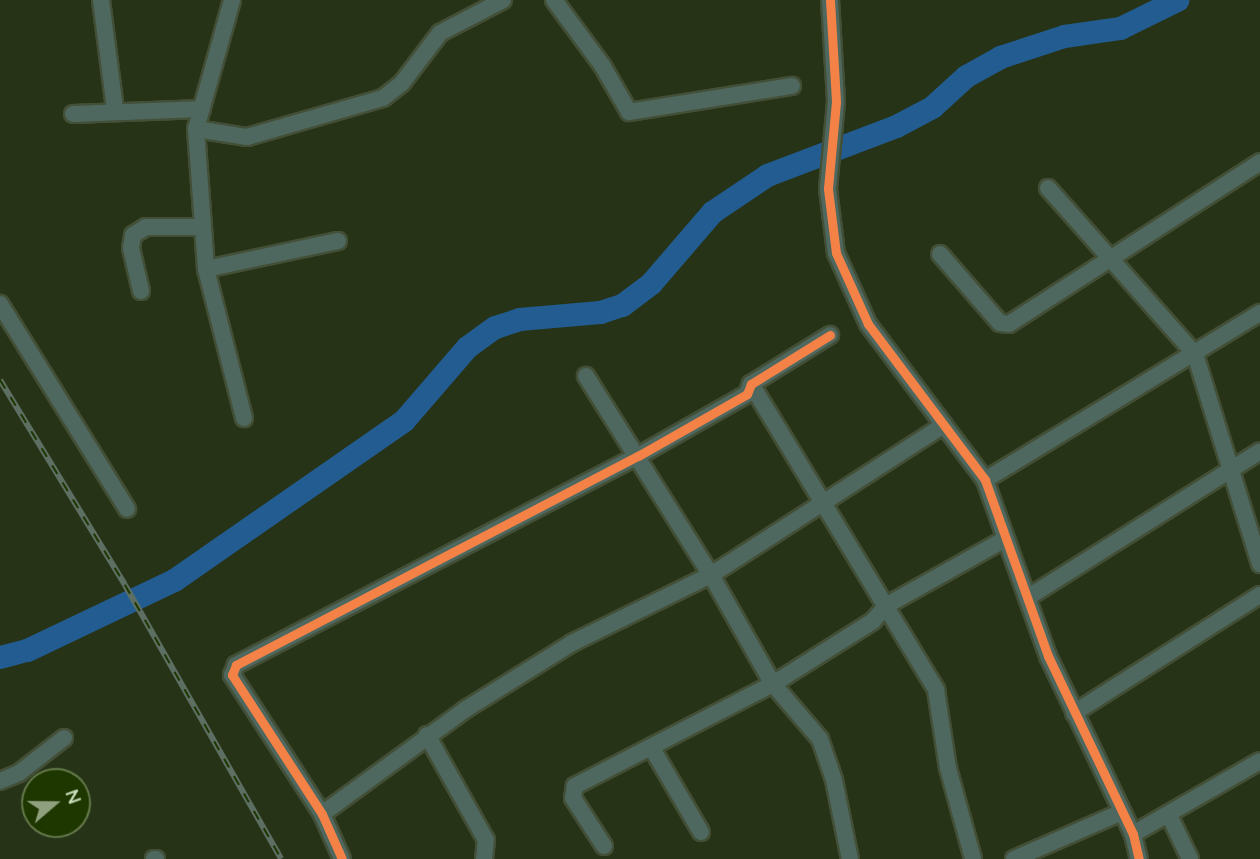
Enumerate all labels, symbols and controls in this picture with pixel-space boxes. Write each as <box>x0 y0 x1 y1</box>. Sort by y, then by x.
north arrow <box>21 768 91 838</box>
text: N <box>60 786 88 807</box>

